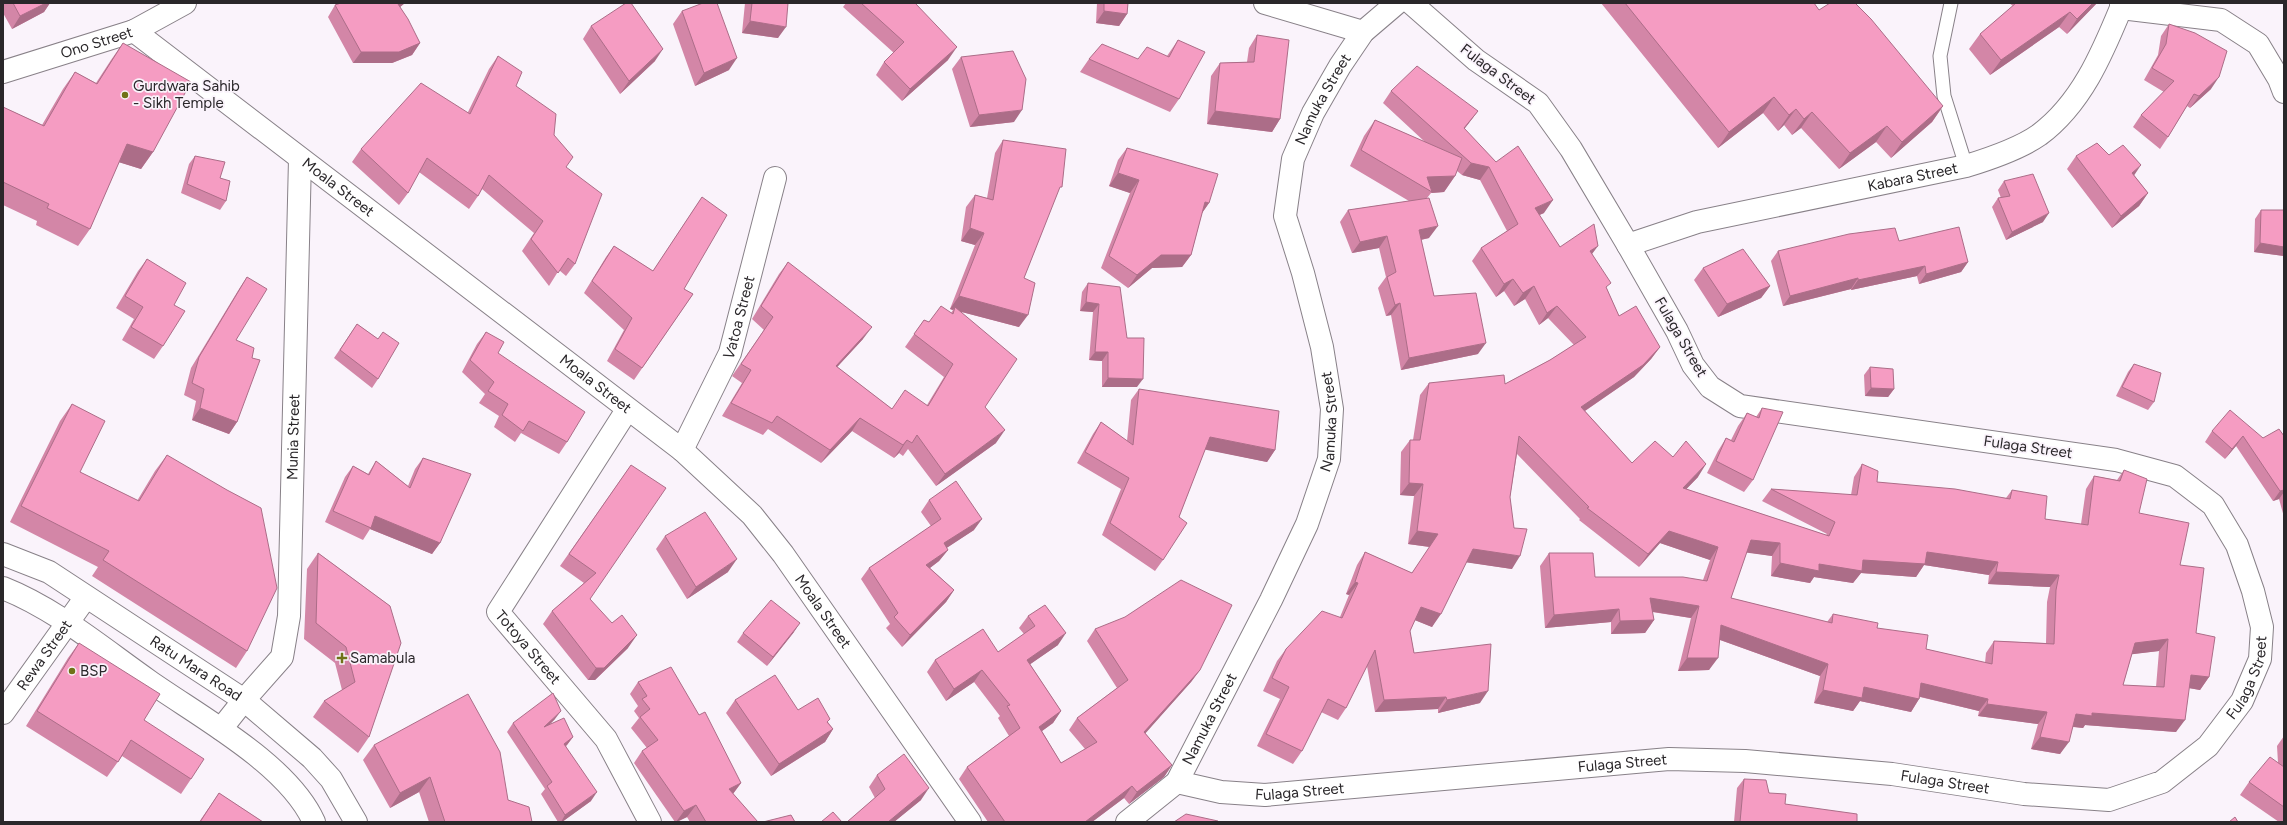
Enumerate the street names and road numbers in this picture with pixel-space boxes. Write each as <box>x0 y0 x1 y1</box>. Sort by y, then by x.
street label: Ono Street <box>58 23 135 62</box>
street label: Fulaga Street <box>1457 40 1539 108</box>
street label: Namuka Street <box>1291 50 1355 148</box>
street label: Moala Street <box>299 154 378 221</box>
street label: Kabara Street <box>1866 159 1960 195</box>
street label: Vatoa Street <box>719 274 759 362</box>
street label: Fulaga Street <box>1651 294 1711 381</box>
street label: Moala Street <box>556 351 635 417</box>
street label: Namuka Street <box>1316 370 1342 474</box>
street label: Munia Street <box>283 393 303 480</box>
street label: Fulaga Street <box>1982 432 2074 462</box>
street label: Moala Street <box>791 571 855 652</box>
street label: Totoya Street <box>492 607 565 688</box>
street label: Rewa Street <box>13 616 76 694</box>
street label: Ratu Mara Road <box>146 632 245 705</box>
street label: Fulaga Street <box>2222 635 2270 723</box>
street label: Namuka Street <box>1178 670 1241 768</box>
street label: Fulaga Street <box>1577 750 1668 776</box>
street label: Fulaga Street <box>1899 766 1991 798</box>
street label: Fulaga Street <box>1254 779 1345 804</box>

